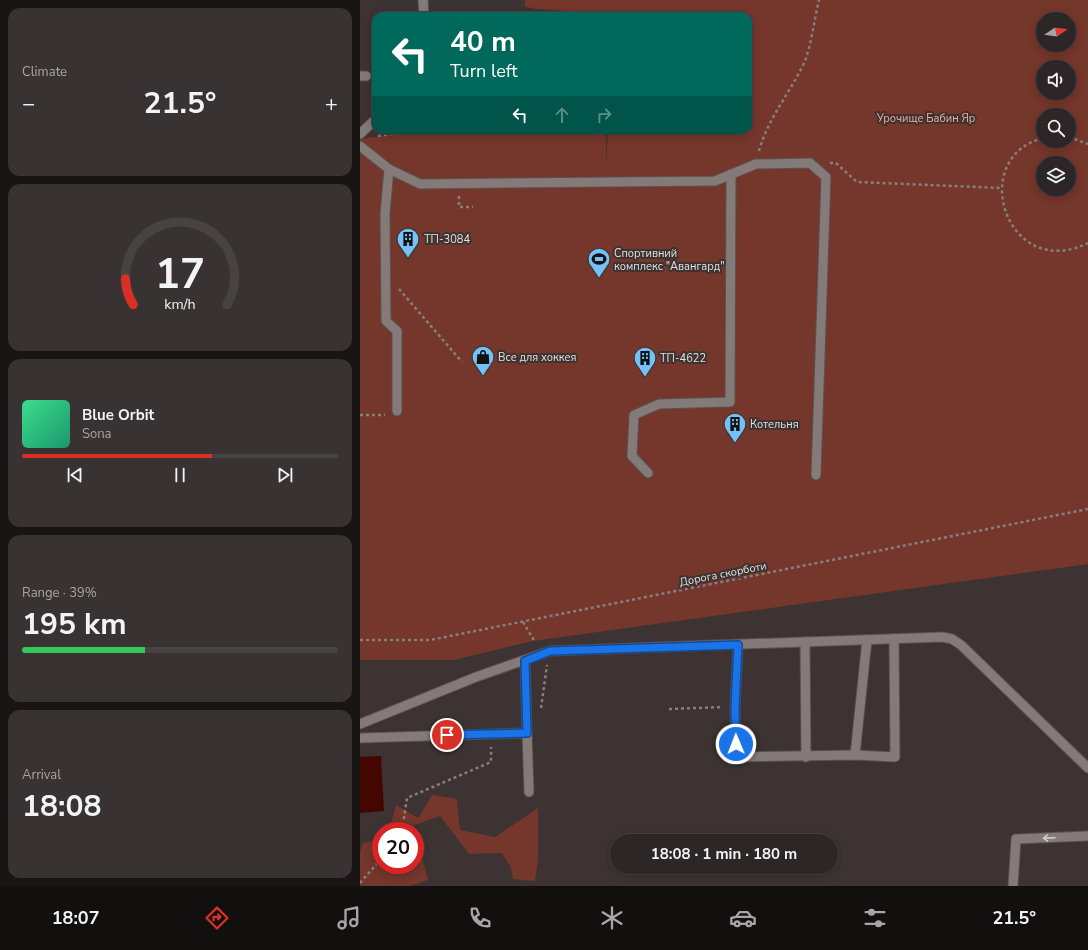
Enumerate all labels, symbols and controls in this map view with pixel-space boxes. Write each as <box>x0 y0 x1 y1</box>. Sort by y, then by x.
north arrow <box>1036 12 1076 52</box>
map controls <box>1036 12 1076 196</box>
text: 40 m <box>450 23 516 61</box>
icon: left <box>384 28 436 80</box>
text: Turn left <box>450 59 518 83</box>
button: sound <box>1036 60 1076 100</box>
text: Climate <box>22 63 67 81</box>
text: 21.5° <box>144 83 216 124</box>
text: − <box>22 89 35 119</box>
text: + <box>325 89 338 119</box>
icon: left <box>509 104 531 126</box>
icon: ahead <box>551 104 573 126</box>
icon: right <box>593 104 615 126</box>
button: search <box>1036 108 1076 148</box>
park label: Урочище Бабин Яр <box>876 111 975 126</box>
button: layers <box>1036 156 1076 196</box>
building icon: ТП-3084 <box>395 226 421 259</box>
place label: ТП-3084 <box>424 232 470 247</box>
text: 17 <box>155 246 205 303</box>
sports icon: Спортивний комплекс "Авангард" <box>586 246 612 279</box>
place label: Спортивний комплекс "Авангард" <box>614 246 725 274</box>
text: km/h <box>164 295 196 314</box>
shop icon: Все для хоккея <box>470 344 496 377</box>
building icon: ТП-4622 <box>632 345 658 378</box>
place label: Все для хоккея <box>498 350 577 365</box>
place label: ТП-4622 <box>660 351 706 366</box>
text: Blue Orbit <box>82 405 154 425</box>
building icon: Котельня <box>722 411 748 444</box>
place label: Котельня <box>750 417 799 432</box>
text: Sona <box>82 425 112 443</box>
icon: previous <box>64 464 86 486</box>
icon: pause <box>169 464 191 486</box>
icon: next <box>274 464 296 486</box>
street label: Дорога скорботи <box>678 558 768 590</box>
text: Range · 39% <box>22 584 97 602</box>
text: 195 km <box>22 604 127 645</box>
pin <box>430 718 464 752</box>
position arrow <box>715 723 757 765</box>
icon: arrive <box>436 724 458 746</box>
text: Arrival <box>22 766 61 784</box>
text: 18:08 <box>22 786 101 827</box>
speed limit sign: 20 <box>372 822 424 874</box>
one-way arrow <box>1043 834 1056 841</box>
text: 18:08 · 1 min · 180 m <box>651 844 797 864</box>
icon: directions <box>203 904 231 932</box>
icon: music <box>335 904 363 932</box>
icon: phone <box>466 904 494 932</box>
icon: climate <box>598 904 626 932</box>
icon: car <box>729 904 757 932</box>
icon: filters <box>861 904 889 932</box>
text: 18:07 <box>52 906 99 930</box>
text: 21.5° <box>993 906 1036 930</box>

